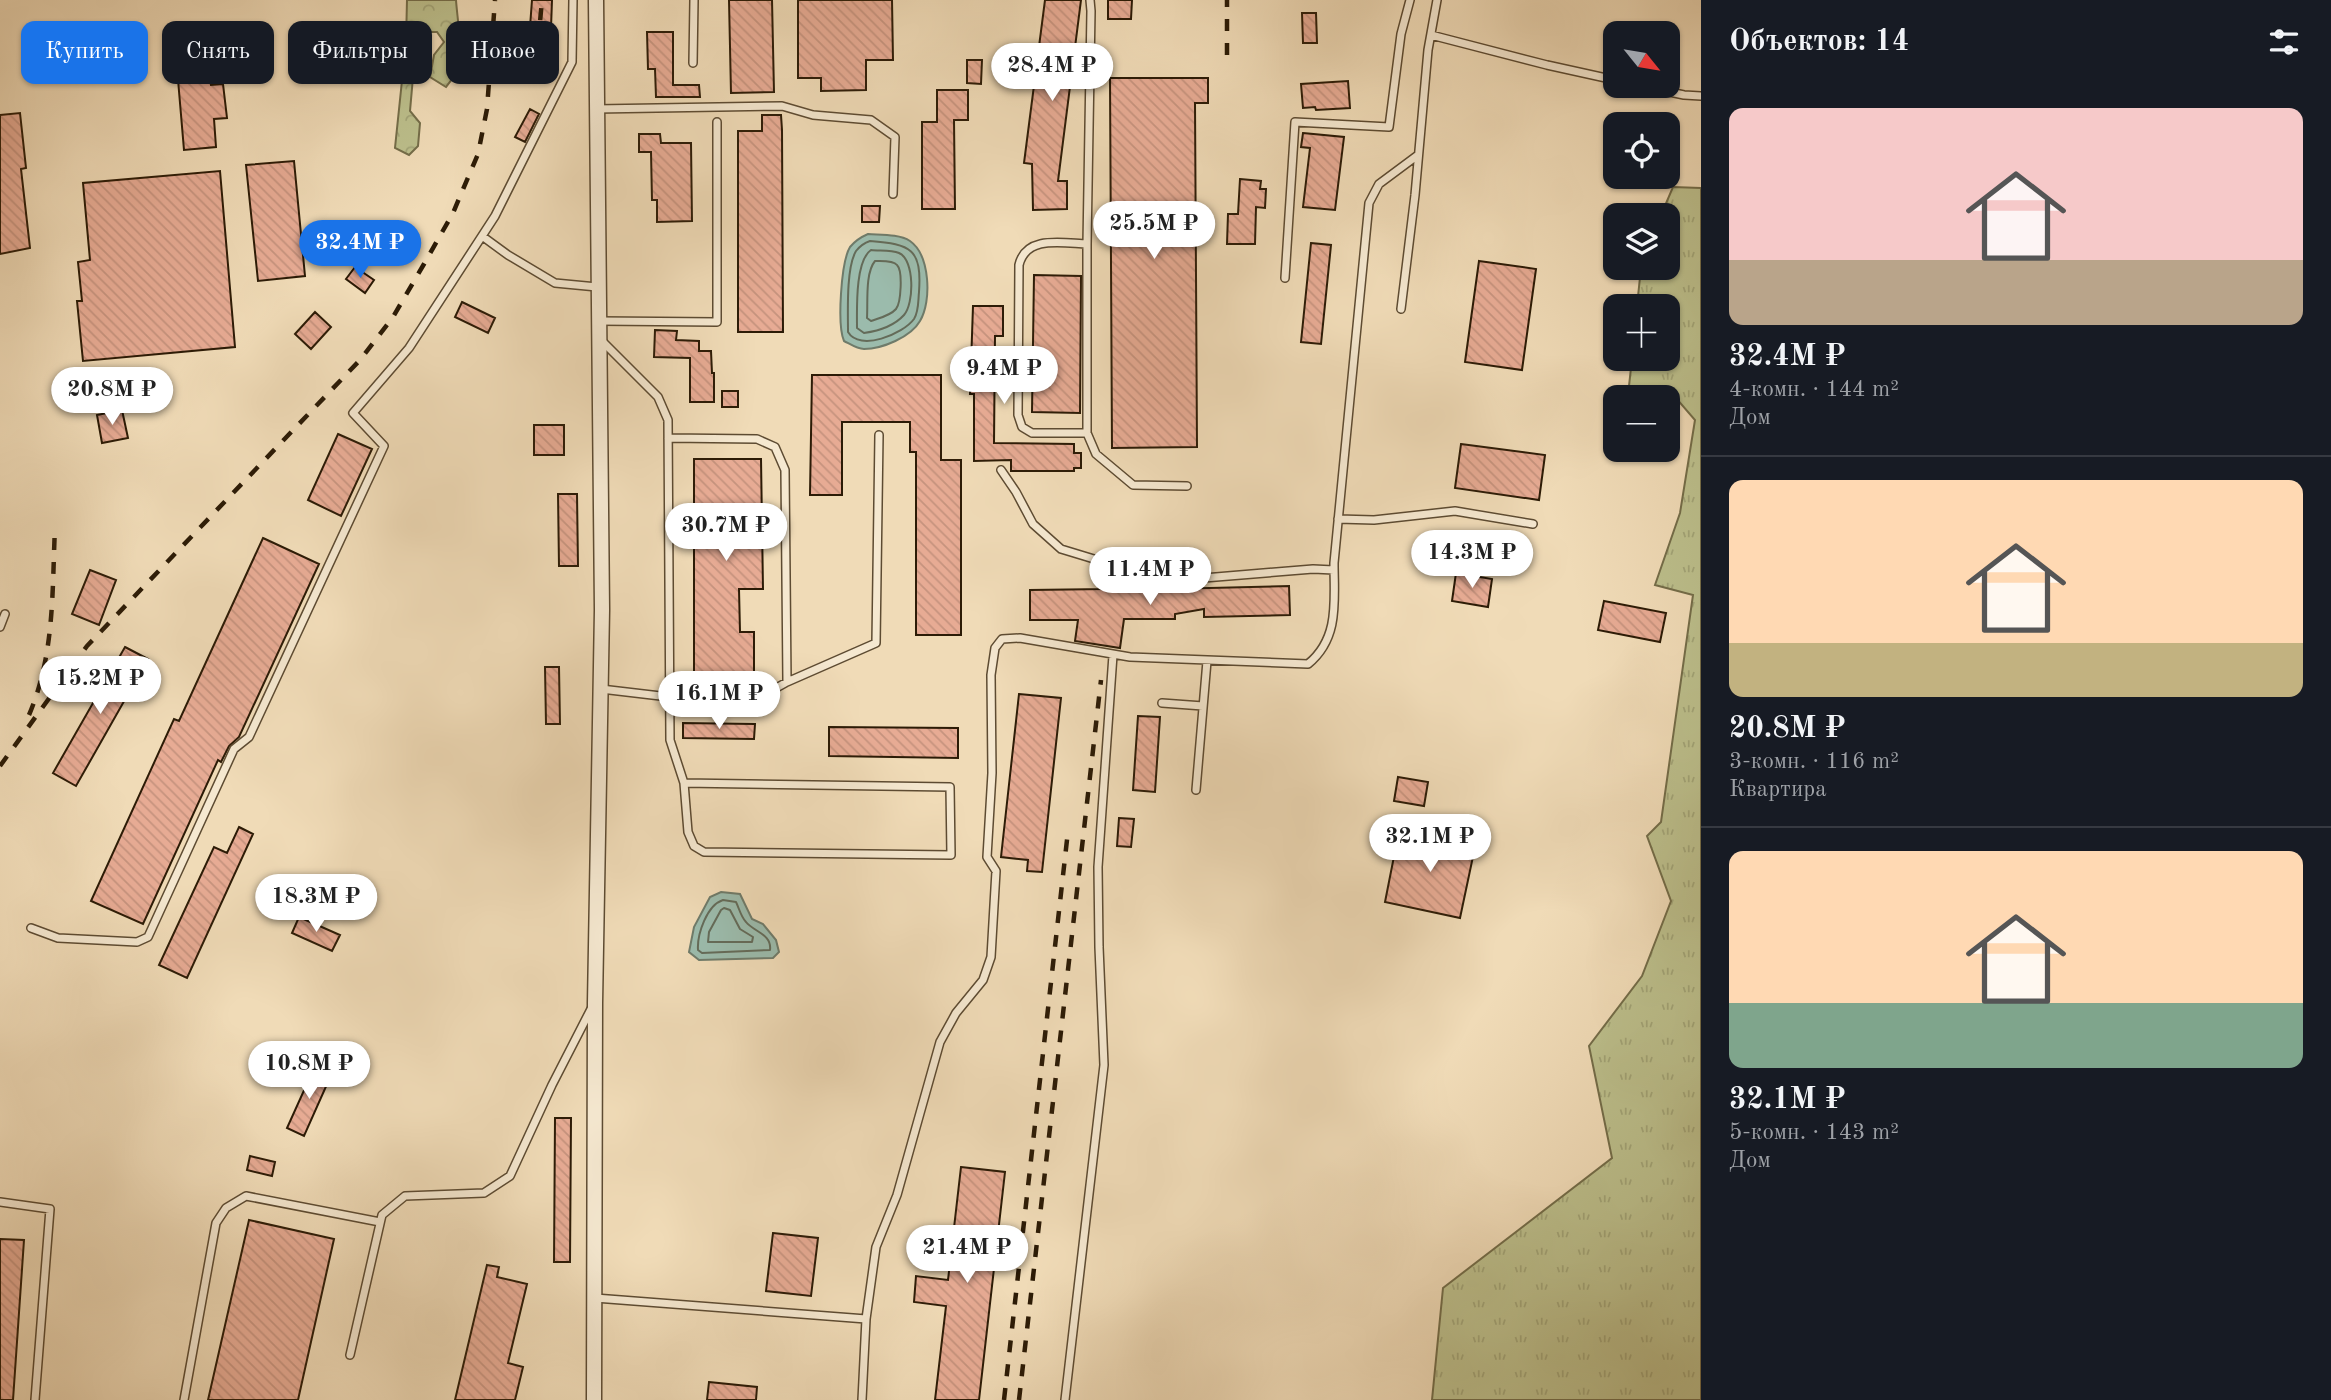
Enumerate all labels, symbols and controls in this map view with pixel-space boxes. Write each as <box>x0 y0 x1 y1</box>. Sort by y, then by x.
chip: Купить <box>21 21 148 84</box>
chip: Снять <box>162 21 274 84</box>
chip: Фильтры <box>288 21 432 84</box>
chip: Новое <box>446 21 559 84</box>
north arrow <box>1603 21 1680 98</box>
map controls <box>1603 21 1680 462</box>
icon: filters <box>2265 23 2303 61</box>
text: Объектов: 14 <box>1729 27 1909 57</box>
pin: 28.4M ₽ <box>987 43 1117 103</box>
text: 28.4M ₽ <box>1007 54 1097 77</box>
button: locate <box>1603 112 1680 189</box>
icon: home <box>1953 153 2079 279</box>
pin: 25.5M ₽ <box>1089 202 1219 261</box>
button: layers <box>1603 203 1680 280</box>
text: 25.5M ₽ <box>1109 212 1199 235</box>
pin: 32.4M ₽ <box>295 220 425 280</box>
text: 32.4M ₽ <box>315 231 405 254</box>
button: + <box>1603 294 1680 371</box>
text: 32.4M ₽ <box>1729 342 1846 372</box>
pin: 9.4M ₽ <box>947 346 1061 406</box>
text: 9.4M ₽ <box>966 357 1042 380</box>
pin: 20.8M ₽ <box>47 368 177 427</box>
text: 20.8M ₽ <box>67 378 157 401</box>
text: 4-комн. · 144 m² <box>1729 378 1899 401</box>
button: − <box>1603 385 1680 462</box>
text: Дом <box>1729 406 1771 429</box>
pin: 30.7M ₽ <box>661 504 791 563</box>
text: 30.7M ₽ <box>681 514 771 537</box>
icon: home <box>1953 525 2079 651</box>
pin: 14.3M ₽ <box>1407 530 1537 590</box>
text: 14.3M ₽ <box>1427 541 1517 564</box>
pin: 11.4M ₽ <box>1085 548 1215 607</box>
text: 11.4M ₽ <box>1105 558 1195 581</box>
pin: 15.2M ₽ <box>35 656 165 716</box>
text: 15.2M ₽ <box>55 667 145 690</box>
pin: 16.1M ₽ <box>654 672 784 731</box>
text: 16.1M ₽ <box>674 682 764 705</box>
text: 20.8M ₽ <box>1729 714 1846 744</box>
text: 3-комн. · 116 m² <box>1729 750 1899 773</box>
text: Квартира <box>1729 778 1827 801</box>
pin: 32.1M ₽ <box>1365 814 1495 874</box>
text: 32.1M ₽ <box>1385 825 1475 848</box>
pin: 18.3M ₽ <box>251 874 381 934</box>
text: 18.3M ₽ <box>271 885 361 908</box>
icon: home <box>1953 896 2079 1022</box>
pin: 10.8M ₽ <box>244 1042 374 1101</box>
text: 10.8M ₽ <box>264 1052 354 1075</box>
text: 32.1M ₽ <box>1729 1085 1846 1115</box>
text: 5-комн. · 143 m² <box>1729 1121 1899 1144</box>
text: Дом <box>1729 1149 1771 1172</box>
pin: 21.4M ₽ <box>902 1226 1032 1285</box>
text: 21.4M ₽ <box>922 1236 1012 1259</box>

